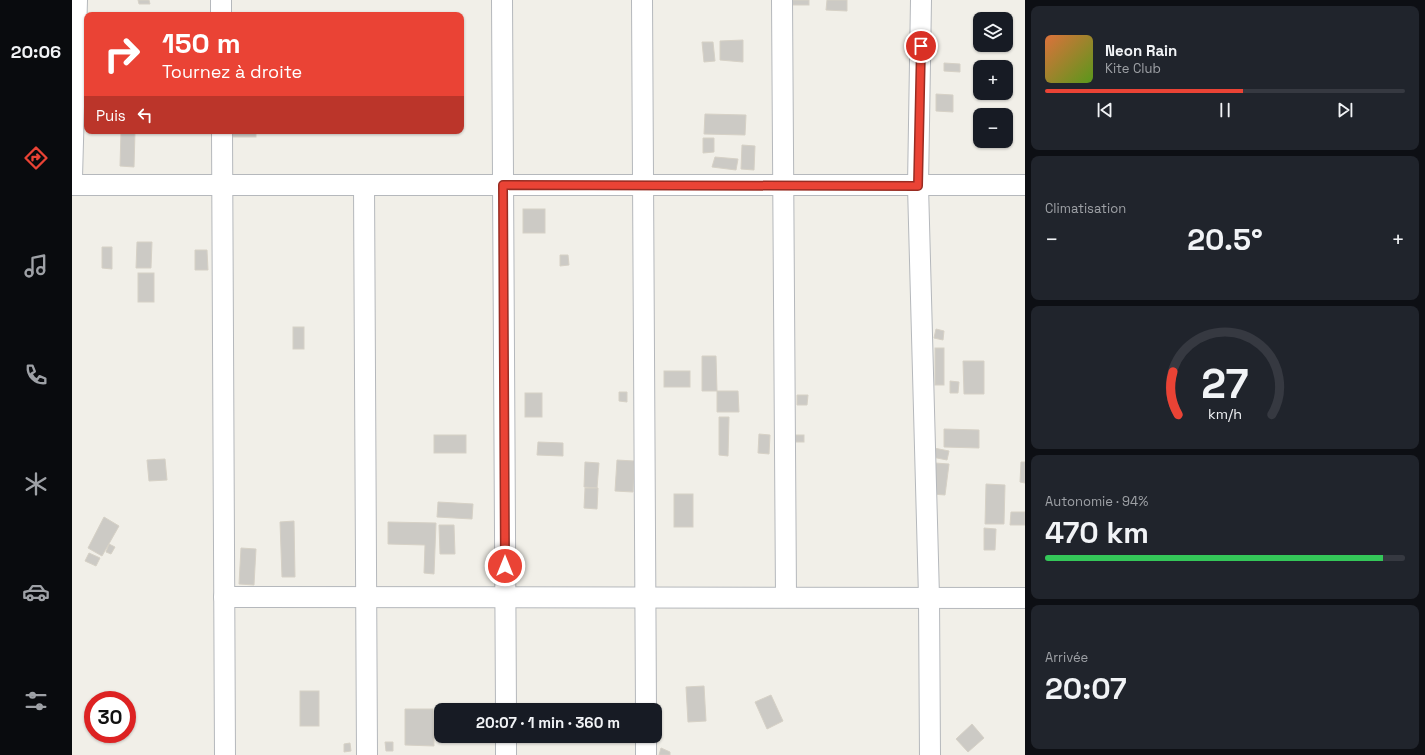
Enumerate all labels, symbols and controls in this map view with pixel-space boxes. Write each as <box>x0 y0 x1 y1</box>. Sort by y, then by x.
map controls <box>973 12 1013 148</box>
button: layers <box>973 12 1013 52</box>
text: 150 m <box>162 25 241 61</box>
icon: right <box>96 28 148 80</box>
pin <box>904 29 938 63</box>
icon: arrive <box>910 35 932 57</box>
text: 20:06 <box>11 40 61 63</box>
text: Neon Rain <box>1105 41 1177 60</box>
text: Tournez à droite <box>162 60 302 83</box>
button: + <box>973 60 1013 100</box>
text: Kite Club <box>1105 60 1161 77</box>
icon: previous <box>1094 99 1116 121</box>
icon: pause <box>1214 99 1236 121</box>
icon: next <box>1334 99 1356 121</box>
icon: left <box>134 104 156 126</box>
text: Puis <box>96 106 126 125</box>
button: − <box>973 108 1013 148</box>
icon: directions <box>22 144 50 172</box>
text: Climatisation <box>1045 200 1126 217</box>
text: 20.5° <box>1187 220 1263 259</box>
text: − <box>1045 225 1059 253</box>
text: + <box>1391 225 1405 253</box>
icon: music <box>22 252 50 280</box>
text: 27 <box>1201 357 1249 410</box>
icon: phone <box>22 361 50 389</box>
text: km/h <box>1208 405 1242 423</box>
icon: climate <box>22 470 50 498</box>
text: Autonomie · 94% <box>1045 493 1148 510</box>
text: 470 km <box>1045 513 1149 552</box>
position arrow <box>484 545 526 587</box>
icon: car <box>22 578 50 606</box>
text: Arrivée <box>1045 649 1088 666</box>
text: 20:07 <box>1045 669 1127 708</box>
icon: filters <box>22 687 50 715</box>
speed limit sign: 30 <box>84 691 136 743</box>
text: 20:07 · 1 min · 360 m <box>476 713 620 732</box>

